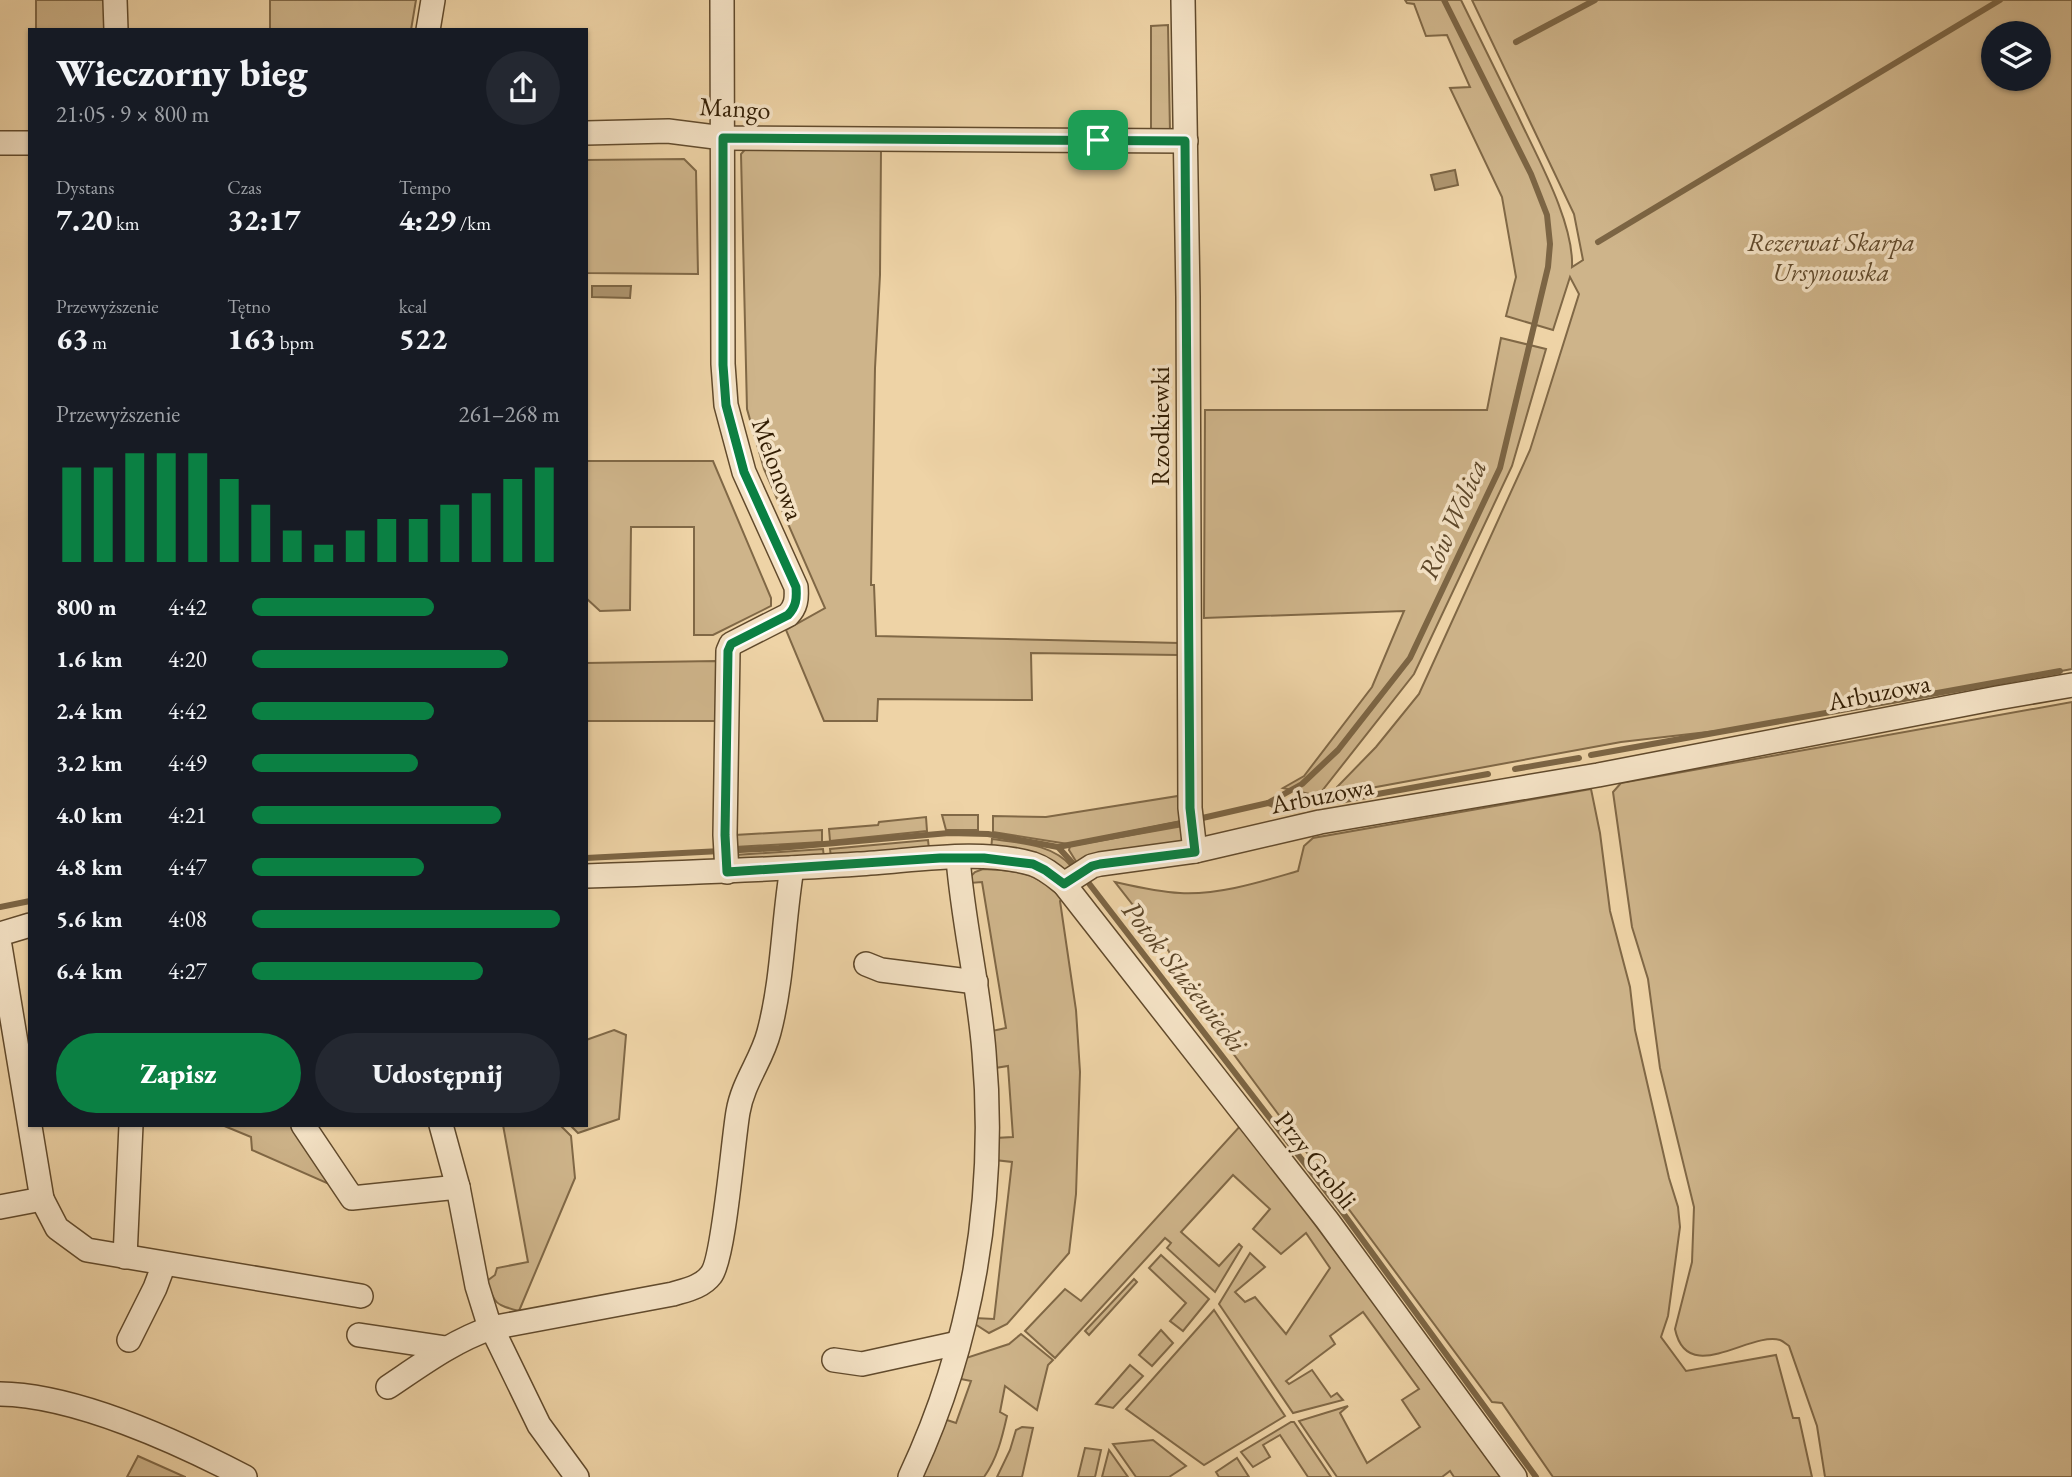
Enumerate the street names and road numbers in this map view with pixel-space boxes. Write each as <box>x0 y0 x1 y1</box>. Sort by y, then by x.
street label: Mango <box>699 89 771 127</box>
street label: Rzodkiewki <box>1143 366 1177 486</box>
street label: Melonowa <box>744 413 812 525</box>
street label: Arbuzowa <box>1824 665 1934 719</box>
street label: Arbuzowa <box>1267 768 1377 822</box>
street label: Przy Grobli <box>1267 1104 1365 1216</box>

